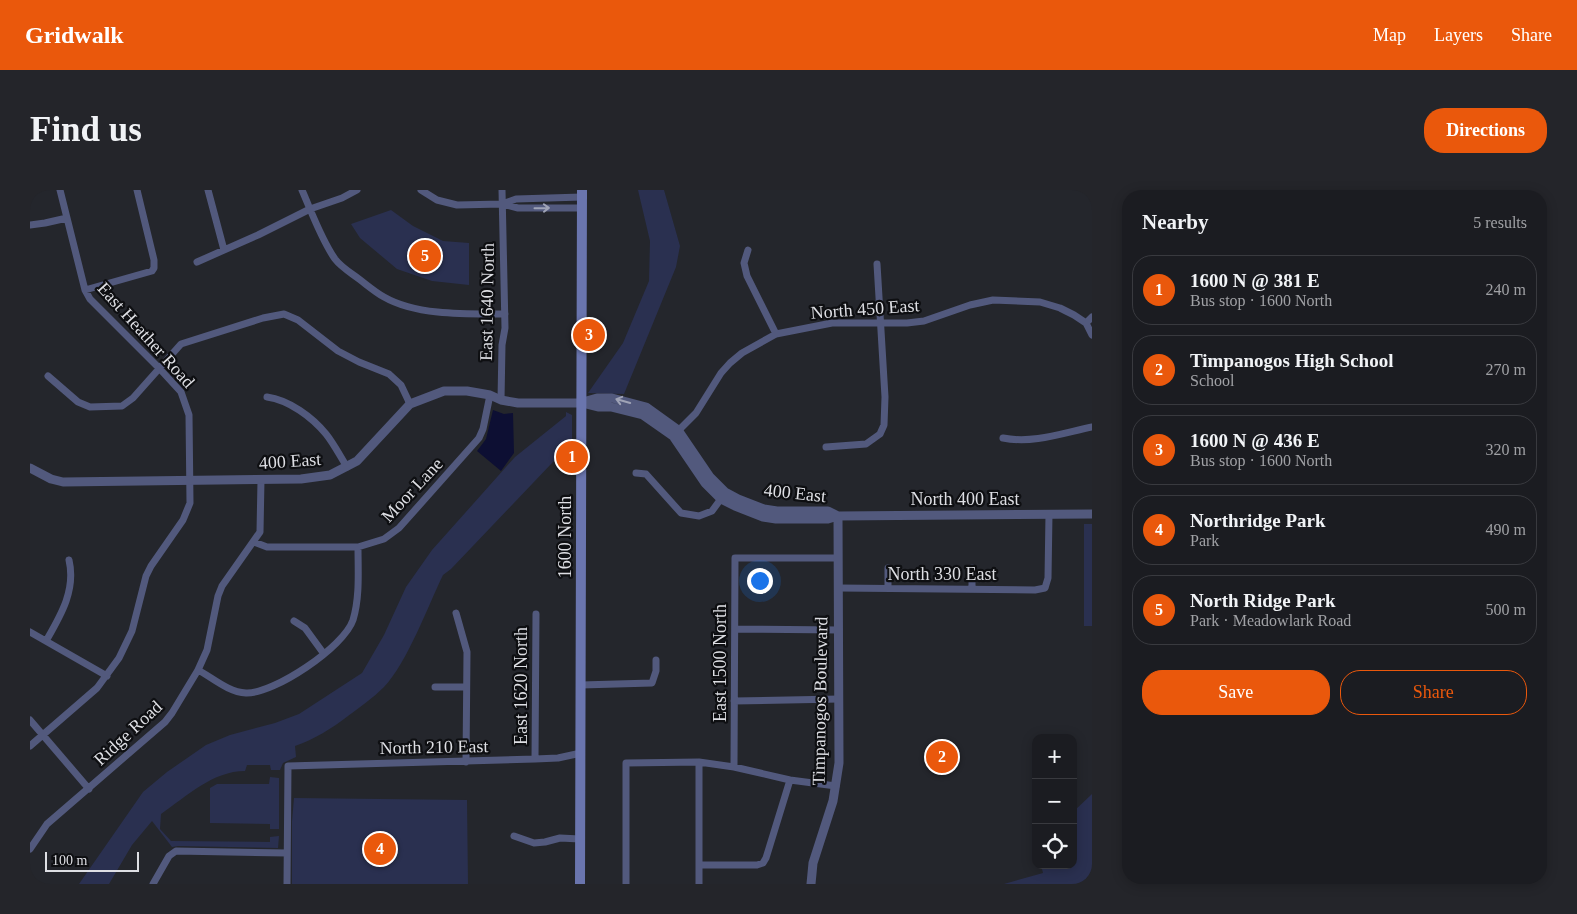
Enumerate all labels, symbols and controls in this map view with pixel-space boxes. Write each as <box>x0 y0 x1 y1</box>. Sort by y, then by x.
text: Gridwalk <box>25 22 124 48</box>
text: Map <box>1373 25 1406 45</box>
text: Layers <box>1434 25 1483 45</box>
text: Share <box>1511 25 1552 45</box>
button: Directions <box>1424 108 1547 153</box>
text: Find us <box>30 110 142 149</box>
one-way arrow <box>534 203 550 213</box>
text: Nearby <box>1142 210 1209 234</box>
text: 5 results <box>1473 214 1527 231</box>
pin: 5 <box>409 237 441 275</box>
street label: East 1640 North <box>476 243 498 361</box>
text: 1600 N @ 381 E <box>1190 270 1320 291</box>
street label: East Heather Road <box>93 278 199 392</box>
text: 1 <box>1155 281 1163 298</box>
text: 240 m <box>1486 281 1526 298</box>
text: Bus stop · 1600 North <box>1190 292 1332 309</box>
street label: North 450 East <box>810 295 920 323</box>
pin: 3 <box>573 316 605 354</box>
text: Timpanogos High School <box>1190 350 1393 371</box>
text: 2 <box>1155 361 1163 378</box>
text: 270 m <box>1486 361 1526 378</box>
text: School <box>1190 372 1234 389</box>
one-way arrow <box>616 396 632 405</box>
text: 1600 N @ 436 E <box>1190 430 1320 451</box>
pin: 1 <box>556 438 588 476</box>
text: 3 <box>1155 441 1163 458</box>
text: 320 m <box>1486 441 1526 458</box>
street label: 400 East <box>258 449 322 473</box>
text: Bus stop · 1600 North <box>1190 452 1332 469</box>
street label: Moor Lane <box>377 454 447 526</box>
street label: 400 East <box>763 480 827 506</box>
street label: North 400 East <box>911 489 1019 509</box>
street label: 1600 North <box>555 496 575 578</box>
text: Northridge Park <box>1190 510 1326 531</box>
text: 4 <box>1155 521 1163 538</box>
text: 490 m <box>1486 521 1526 538</box>
text: Park <box>1190 532 1219 549</box>
street label: North 330 East <box>888 564 996 584</box>
your location <box>747 568 773 594</box>
text: North Ridge Park <box>1190 590 1336 611</box>
text: 5 <box>1155 601 1163 618</box>
text: 500 m <box>1486 601 1526 618</box>
street label: East 1500 North <box>710 604 730 722</box>
text: Park · Meadowlark Road <box>1190 612 1351 629</box>
street label: Timpanogos Boulevard <box>809 616 831 786</box>
street label: East 1620 North <box>511 627 531 745</box>
button: Save <box>1142 670 1330 715</box>
button: Share <box>1340 670 1527 715</box>
street label: Ridge Road <box>90 697 166 769</box>
map controls <box>1032 734 1077 869</box>
button: + <box>1032 734 1077 779</box>
street label: North 210 East <box>379 736 489 758</box>
pin: 2 <box>926 738 958 776</box>
button: − <box>1032 779 1077 824</box>
button: locate <box>1032 824 1077 869</box>
pin: 4 <box>364 830 396 868</box>
scale bar <box>45 849 139 872</box>
text: 100 m <box>52 853 87 868</box>

